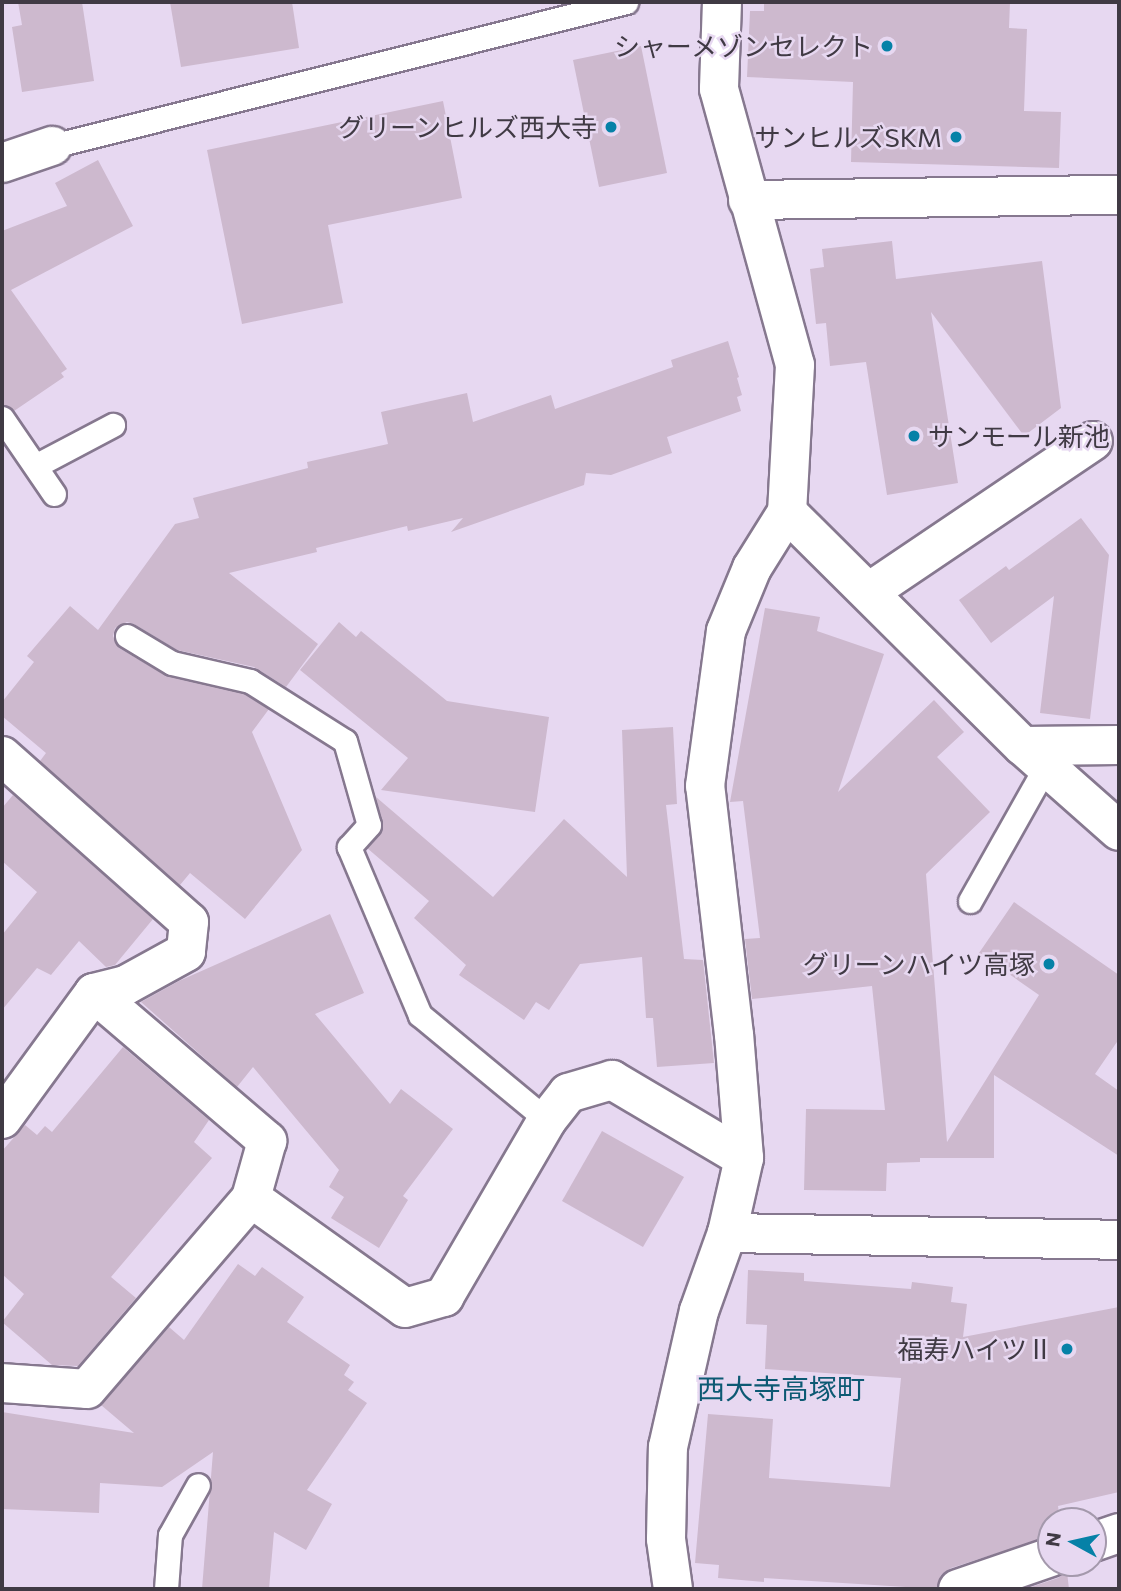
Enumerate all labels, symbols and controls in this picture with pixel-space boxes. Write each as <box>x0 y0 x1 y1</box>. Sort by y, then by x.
place label: シャーメゾンセレクト <box>613 30 873 62</box>
marker: シャーメゾンセレクト <box>879 38 895 54</box>
place label: グリーンヒルズ西大寺 <box>337 111 597 143</box>
marker: グリーンヒルズ西大寺 <box>603 119 619 135</box>
place label: サンヒルズSKM <box>754 121 942 153</box>
marker: サンヒルズSKM <box>948 129 964 145</box>
place label: サンモール新池 <box>928 420 1110 452</box>
marker: サンモール新池 <box>906 428 922 444</box>
place label: グリーンハイツ高塚 <box>801 948 1035 980</box>
marker: グリーンハイツ高塚 <box>1041 956 1057 972</box>
place label: 福寿ハイツⅡ <box>897 1333 1053 1365</box>
marker: 福寿ハイツⅡ <box>1059 1341 1075 1357</box>
district label: 西大寺高塚町 <box>697 1371 865 1405</box>
north arrow <box>1037 1507 1107 1577</box>
text: N <box>1040 1531 1065 1548</box>

